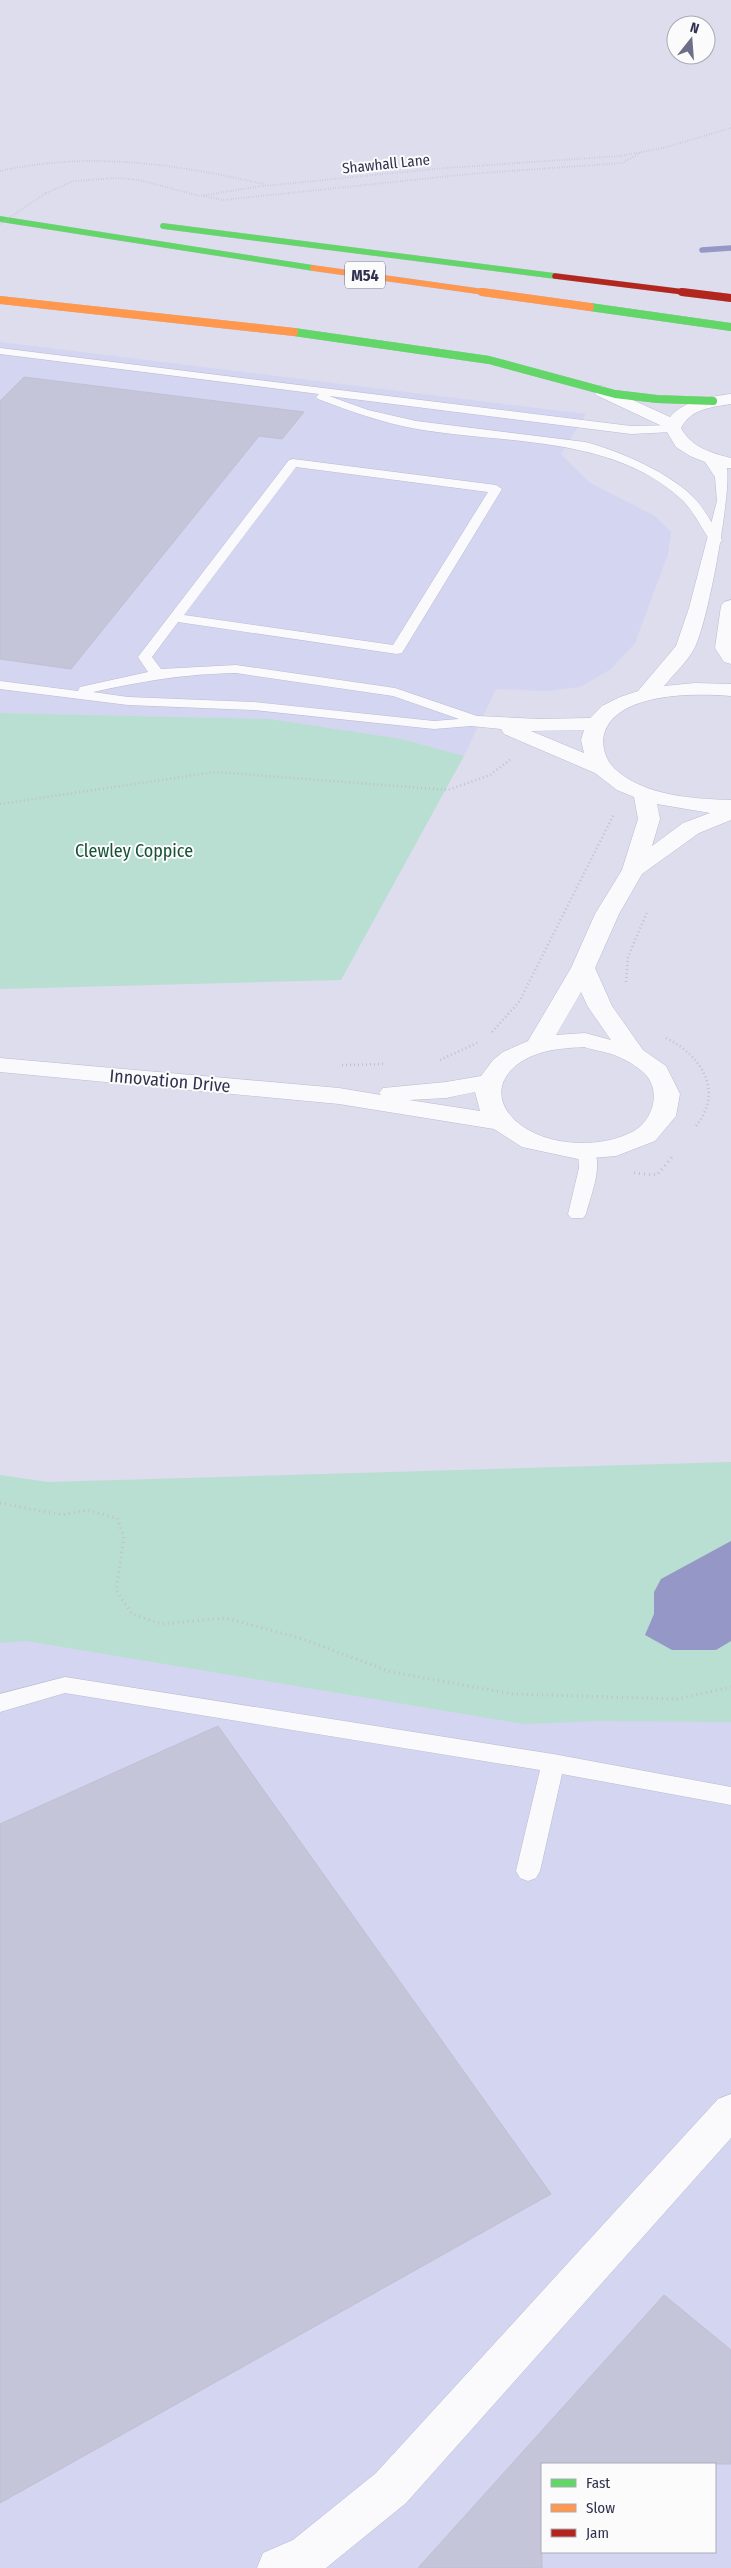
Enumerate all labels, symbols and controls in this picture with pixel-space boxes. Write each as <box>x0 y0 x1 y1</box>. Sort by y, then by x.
north arrow <box>666 15 716 65</box>
text: N <box>688 19 701 37</box>
street label: Shawhall Lane <box>341 150 431 178</box>
road number: M54 <box>345 262 385 288</box>
park label: Clewley Coppice <box>75 840 193 862</box>
street label: Innovation Drive <box>109 1065 232 1097</box>
legend <box>541 2463 716 2553</box>
text: Fast <box>586 2474 610 2492</box>
text: Slow <box>586 2499 615 2517</box>
text: Jam <box>586 2524 609 2542</box>

